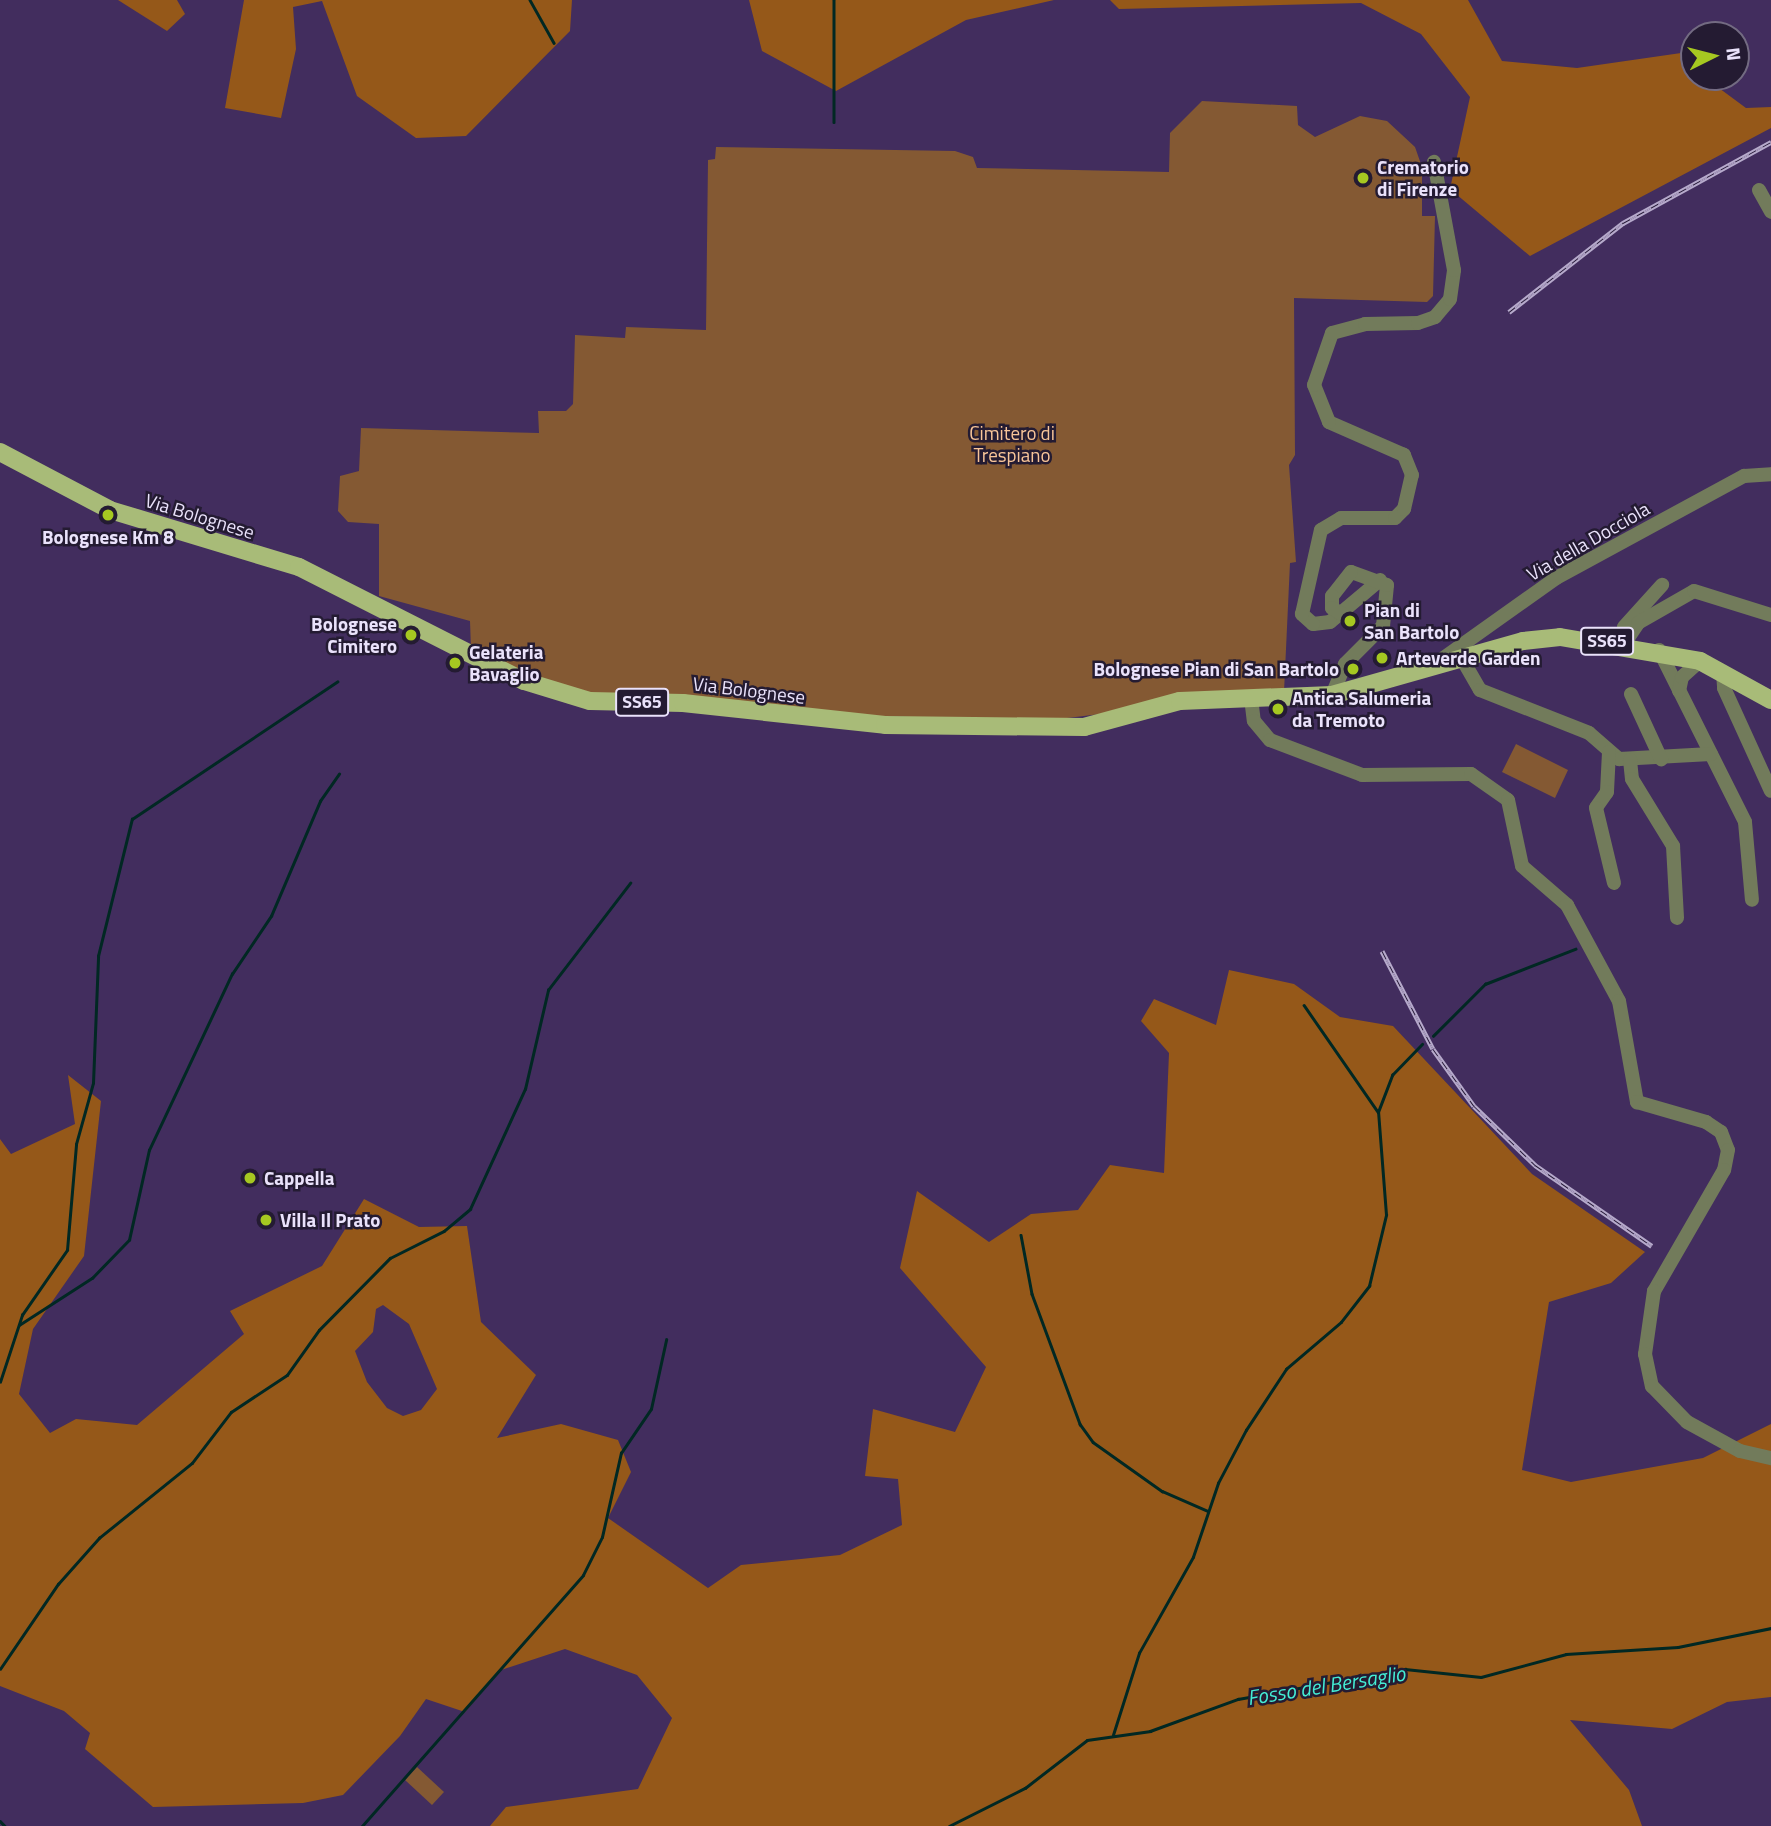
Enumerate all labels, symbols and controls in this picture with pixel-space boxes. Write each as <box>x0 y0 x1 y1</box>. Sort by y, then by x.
north arrow <box>1680 21 1750 91</box>
text: N <box>1719 46 1750 62</box>
place label: Crematorio di Firenze <box>1377 156 1469 200</box>
marker: Crematorio di Firenze <box>1355 170 1371 186</box>
park label: Cimitero di Trespiano <box>969 422 1055 466</box>
street label: Via Bolognese <box>143 489 257 543</box>
street label: Via della Docciola <box>1523 497 1653 585</box>
marker: Bolognese Km 8 <box>100 507 116 523</box>
place label: Bolognese Km 8 <box>42 526 174 548</box>
place label: Pian di San Bartolo <box>1364 599 1459 643</box>
place label: Bolognese Cimitero <box>311 613 397 657</box>
marker: Pian di San Bartolo <box>1342 613 1358 629</box>
road number: SS65 <box>1579 626 1635 656</box>
marker: Bolognese Cimitero <box>403 627 419 643</box>
place label: Gelateria Bavaglio <box>469 641 543 685</box>
place label: Arteverde Garden <box>1396 647 1540 669</box>
marker: Arteverde Garden <box>1374 650 1390 666</box>
marker: Gelateria Bavaglio <box>447 655 463 671</box>
place label: Bolognese Pian di San Bartolo <box>1094 658 1339 680</box>
marker: Bolognese Pian di San Bartolo <box>1345 661 1361 677</box>
street label: Via Bolognese <box>691 672 807 708</box>
place label: Antica Salumeria da Tremoto <box>1292 687 1431 731</box>
road number: SS65 <box>614 688 670 716</box>
marker: Antica Salumeria da Tremoto <box>1270 701 1286 717</box>
place label: Cappella <box>264 1167 334 1189</box>
marker: Cappella <box>242 1170 258 1186</box>
place label: Villa Il Prato <box>280 1209 380 1231</box>
marker: Villa Il Prato <box>258 1212 274 1228</box>
water label: Fosso del Bersaglio <box>1245 1660 1407 1710</box>

